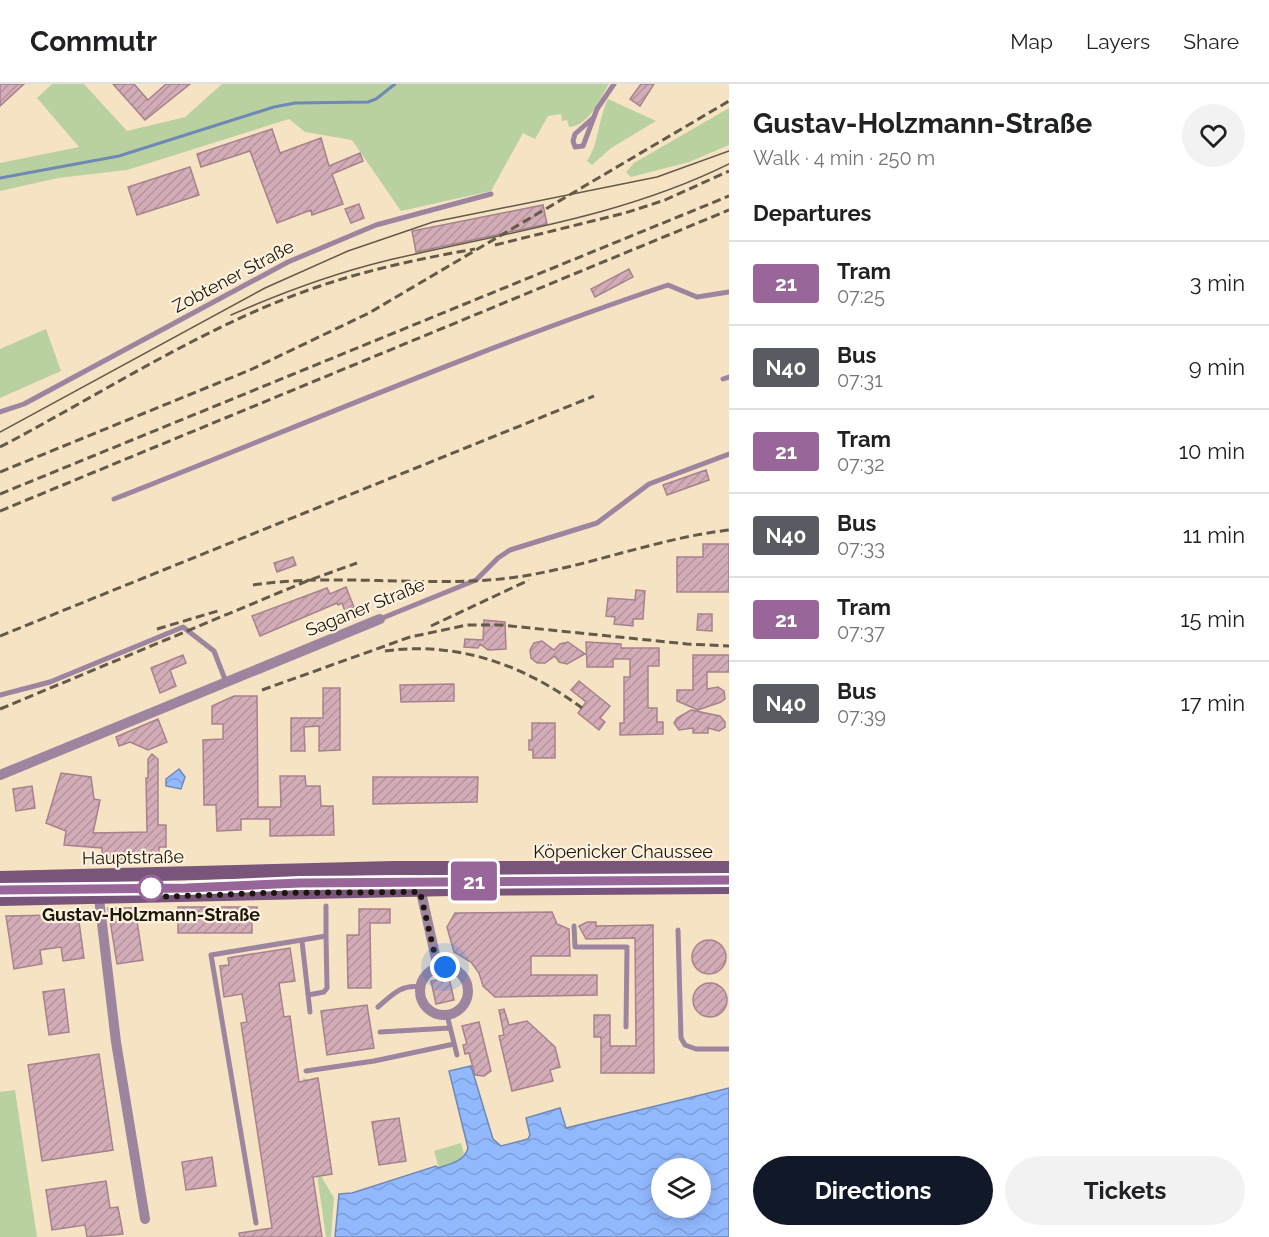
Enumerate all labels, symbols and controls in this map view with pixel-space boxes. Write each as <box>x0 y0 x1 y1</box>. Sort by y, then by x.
text: Commutr <box>30 25 157 58</box>
text: Map <box>1010 29 1053 54</box>
text: Layers <box>1086 29 1150 54</box>
text: Share <box>1183 29 1239 54</box>
button: heart <box>1182 104 1245 167</box>
text: Gustav-Holzmann-Straße <box>753 107 1092 140</box>
text: Walk · 4 min · 250 m <box>753 146 935 170</box>
text: Departures <box>753 200 871 226</box>
street label: Zobtener Straße <box>169 235 297 317</box>
text: Tram <box>837 258 891 284</box>
text: 3 min <box>1190 270 1245 296</box>
text: 21 <box>775 271 797 296</box>
text: 07:25 <box>837 284 885 308</box>
text: Bus <box>837 342 876 368</box>
text: 9 min <box>1189 354 1245 380</box>
text: N40 <box>766 355 806 380</box>
text: 07:31 <box>837 368 883 392</box>
text: Tram <box>837 426 891 452</box>
text: 10 min <box>1179 438 1245 464</box>
text: 21 <box>775 439 797 464</box>
text: 07:32 <box>837 452 885 476</box>
text: Bus <box>837 510 876 536</box>
text: 11 min <box>1183 522 1245 548</box>
text: N40 <box>766 523 806 548</box>
text: 07:33 <box>837 536 885 560</box>
street label: Saganer Straße <box>302 573 428 640</box>
text: Tram <box>837 594 891 620</box>
text: 15 min <box>1180 606 1245 632</box>
text: 21 <box>775 607 797 632</box>
text: 07:37 <box>837 620 885 644</box>
text: Bus <box>837 678 876 704</box>
text: 17 min <box>1180 690 1245 716</box>
text: N40 <box>766 691 806 716</box>
text: 07:39 <box>837 704 886 728</box>
street label: Köpenicker Chaussee <box>533 841 713 862</box>
street label: Hauptstraße <box>82 846 185 868</box>
line badge: 21 <box>447 862 501 900</box>
text: 21 <box>463 869 485 894</box>
marker: Gustav-Holzmann-Straße <box>138 875 164 901</box>
place label: Gustav-Holzmann-Straße <box>42 904 260 925</box>
your location <box>430 952 460 982</box>
button: Directions <box>753 1156 993 1225</box>
button: Tickets <box>1005 1156 1245 1225</box>
map controls <box>651 1158 711 1218</box>
button: layers <box>651 1158 711 1218</box>

